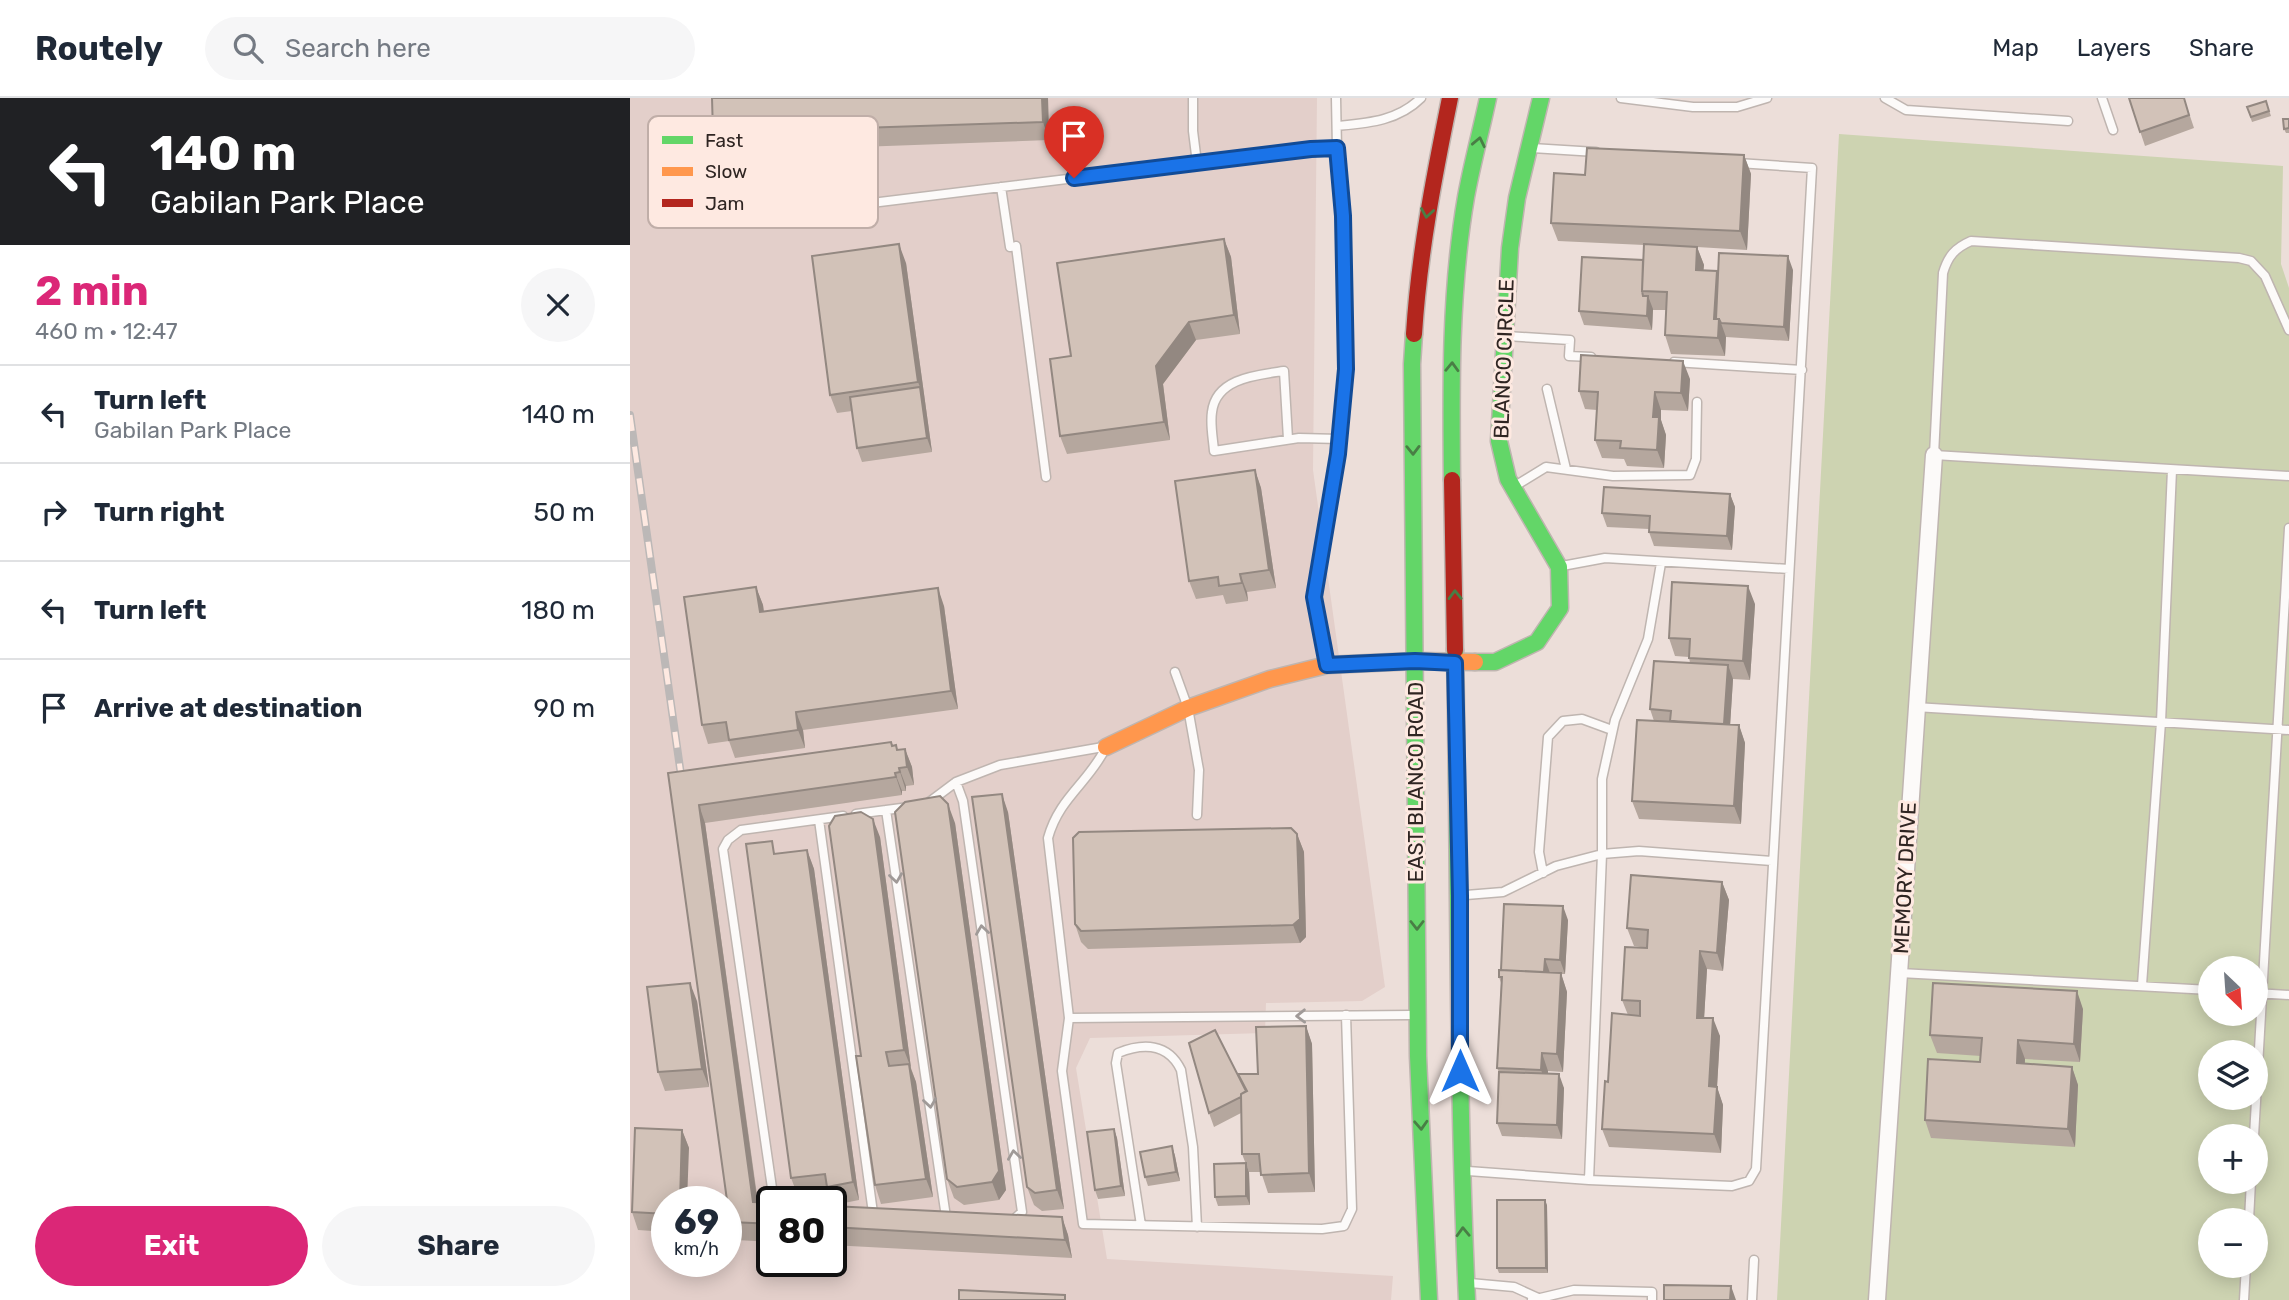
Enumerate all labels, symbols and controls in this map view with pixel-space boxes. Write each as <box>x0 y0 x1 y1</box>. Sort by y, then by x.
search box <box>205 17 695 80</box>
text: Routely <box>35 29 163 68</box>
icon: search <box>229 29 267 67</box>
text: Search here <box>285 33 431 64</box>
text: Map <box>1992 34 2039 62</box>
text: Layers <box>2077 34 2151 62</box>
text: Share <box>2189 34 2254 62</box>
pin <box>1044 106 1104 178</box>
legend <box>648 116 878 228</box>
icon: arrive <box>1055 117 1093 155</box>
text: 140 m <box>150 124 296 182</box>
icon: left <box>35 126 126 217</box>
text: Fast <box>705 129 744 152</box>
one-way arrow <box>1470 136 1485 148</box>
text: Slow <box>705 160 747 183</box>
text: Gabilan Park Place <box>150 183 425 221</box>
text: Jam <box>705 192 744 215</box>
one-way arrow <box>1420 207 1435 219</box>
text: 2 min <box>35 266 149 316</box>
button: close <box>521 268 595 342</box>
street label: BLANCO CIRCLE <box>1488 279 1519 439</box>
text: 460 m · 12:47 <box>35 317 178 345</box>
one-way arrow <box>1445 362 1460 373</box>
text: Turn left <box>94 385 206 416</box>
icon: left <box>35 395 73 433</box>
text: 140 m <box>522 399 595 430</box>
text: Gabilan Park Place <box>94 416 291 444</box>
one-way arrow <box>1405 445 1421 456</box>
icon: right <box>35 493 73 531</box>
text: Turn right <box>94 497 224 528</box>
text: 50 m <box>534 497 595 528</box>
one-way arrow <box>1447 589 1463 600</box>
icon: left <box>35 591 73 629</box>
text: Turn left <box>94 595 206 626</box>
text: 180 m <box>521 595 595 626</box>
street label: EAST BLANCO ROAD <box>1403 682 1428 882</box>
icon: arrive <box>35 689 73 727</box>
text: Arrive at destination <box>94 693 362 724</box>
text: 90 m <box>534 693 595 724</box>
street label: MEMORY DRIVE <box>1888 801 1921 955</box>
one-way arrow <box>889 872 904 883</box>
one-way arrow <box>1409 920 1425 931</box>
one-way arrow <box>974 924 989 936</box>
north arrow <box>2198 956 2268 1026</box>
map controls <box>2198 956 2268 1278</box>
one-way arrow <box>1295 1008 1306 1023</box>
position arrow <box>1423 1034 1497 1108</box>
button: layers <box>2198 1040 2268 1110</box>
one-way arrow <box>922 1097 937 1109</box>
one-way arrow <box>1413 1119 1428 1130</box>
button: + <box>2198 1124 2268 1194</box>
one-way arrow <box>1006 1149 1021 1161</box>
speed limit sign: 80 <box>756 1186 847 1277</box>
text: 69 <box>674 1201 719 1243</box>
button: Exit <box>35 1206 308 1286</box>
button: Share <box>322 1206 595 1286</box>
button: − <box>2198 1208 2268 1278</box>
one-way arrow <box>1456 1226 1471 1237</box>
text: km/h <box>674 1238 719 1260</box>

